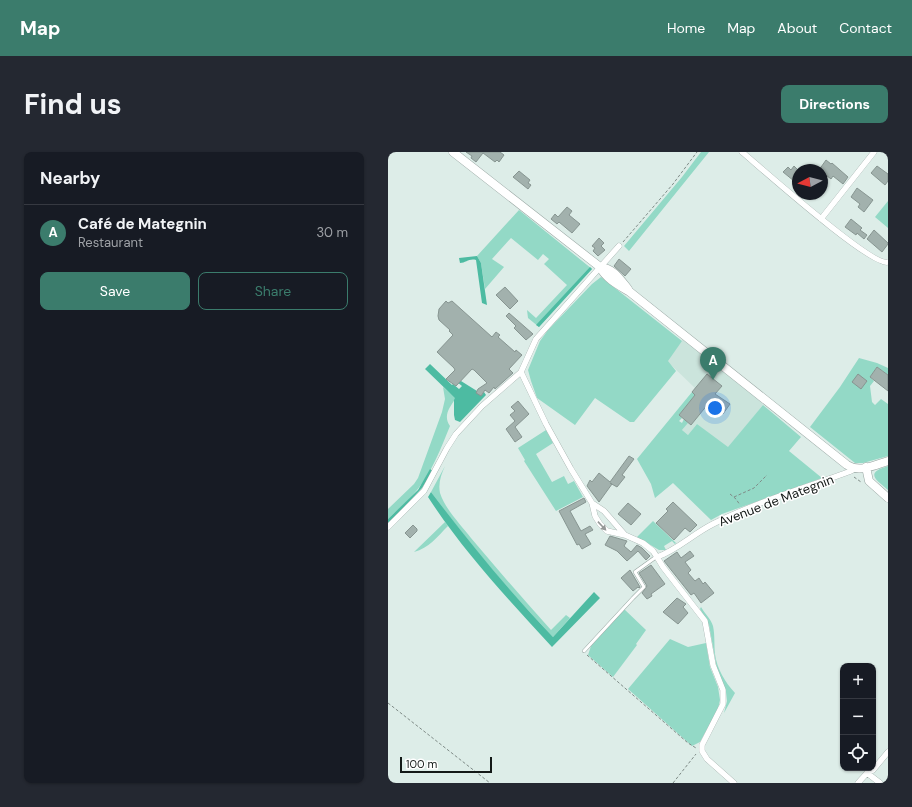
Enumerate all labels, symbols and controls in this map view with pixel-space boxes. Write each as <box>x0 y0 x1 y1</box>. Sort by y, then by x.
text: Map <box>20 16 60 41</box>
text: Home <box>667 19 705 37</box>
text: Map <box>727 19 755 37</box>
text: About <box>777 19 817 37</box>
text: Contact <box>839 19 892 37</box>
button: Directions <box>781 85 888 123</box>
text: Find us <box>24 86 122 123</box>
north arrow <box>792 164 828 200</box>
text: Nearby <box>40 167 100 189</box>
text: Café de Mategnin <box>78 214 207 234</box>
text: A <box>48 224 58 241</box>
text: 30 m <box>316 224 348 241</box>
text: Restaurant <box>78 234 143 251</box>
button: Save <box>40 272 190 310</box>
button: Share <box>198 272 348 310</box>
pin: A <box>700 347 726 380</box>
your location <box>705 398 725 418</box>
street label: Avenue de Mategnin <box>716 471 836 530</box>
one-way arrow <box>597 521 607 531</box>
map controls <box>840 663 876 771</box>
button: + <box>840 663 876 699</box>
button: − <box>840 699 876 735</box>
button: locate <box>840 735 876 771</box>
scale bar <box>400 755 492 774</box>
text: 100 m <box>406 757 437 771</box>

